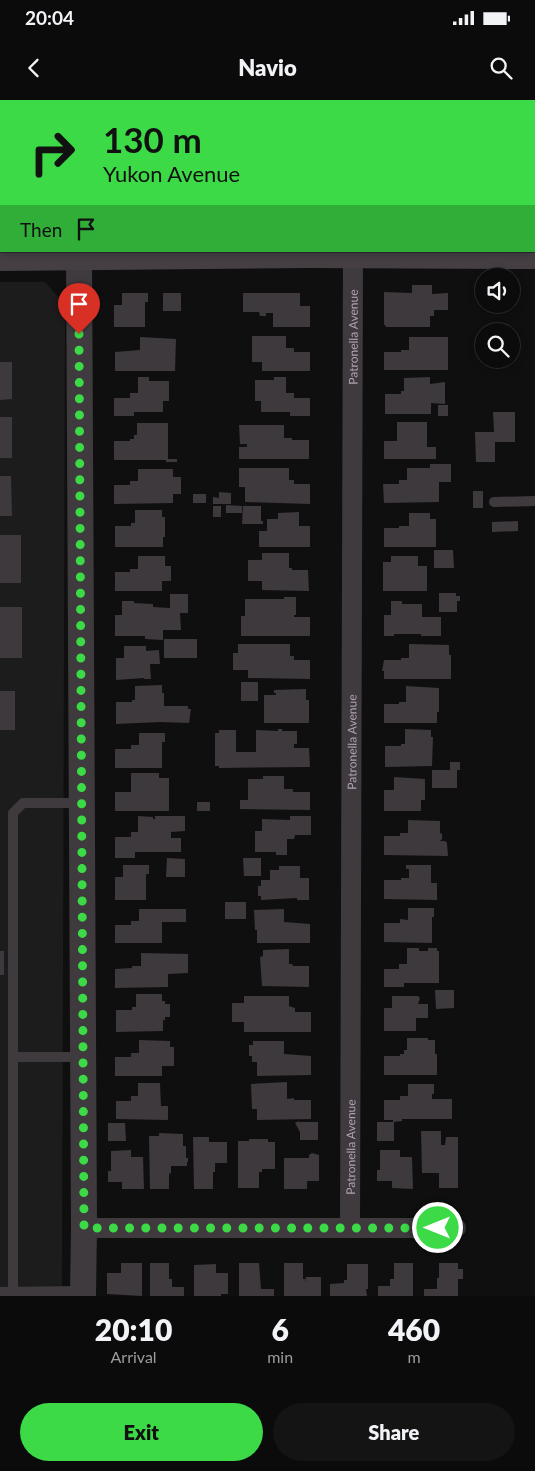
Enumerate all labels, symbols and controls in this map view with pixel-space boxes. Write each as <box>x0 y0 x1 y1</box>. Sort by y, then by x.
text: 20:04 <box>25 6 74 29</box>
icon: back <box>20 54 48 82</box>
text: Navio <box>238 54 297 81</box>
icon: search <box>487 54 515 82</box>
text: 130 m <box>103 118 202 160</box>
icon: right <box>20 120 85 185</box>
text: Yukon Avenue <box>103 160 240 187</box>
icon: arrive <box>72 215 100 243</box>
text: Then <box>20 218 62 241</box>
map controls <box>475 268 520 368</box>
button: sound <box>475 268 520 313</box>
pin <box>58 283 100 334</box>
street label: Patronella Avenue <box>345 289 360 385</box>
icon: arrive <box>65 290 93 318</box>
button: search <box>475 323 520 368</box>
street label: Patronella Avenue <box>344 694 359 790</box>
street label: Patronella Avenue <box>343 1099 358 1195</box>
position arrow <box>411 1201 463 1253</box>
text: 20:10 <box>95 1311 172 1347</box>
text: 6 <box>271 1311 289 1347</box>
text: 460 <box>388 1311 440 1347</box>
text: Arrival <box>111 1347 157 1366</box>
text: min <box>267 1347 293 1366</box>
text: m <box>407 1347 421 1366</box>
button: Exit <box>20 1403 263 1461</box>
button: Share <box>273 1403 515 1461</box>

